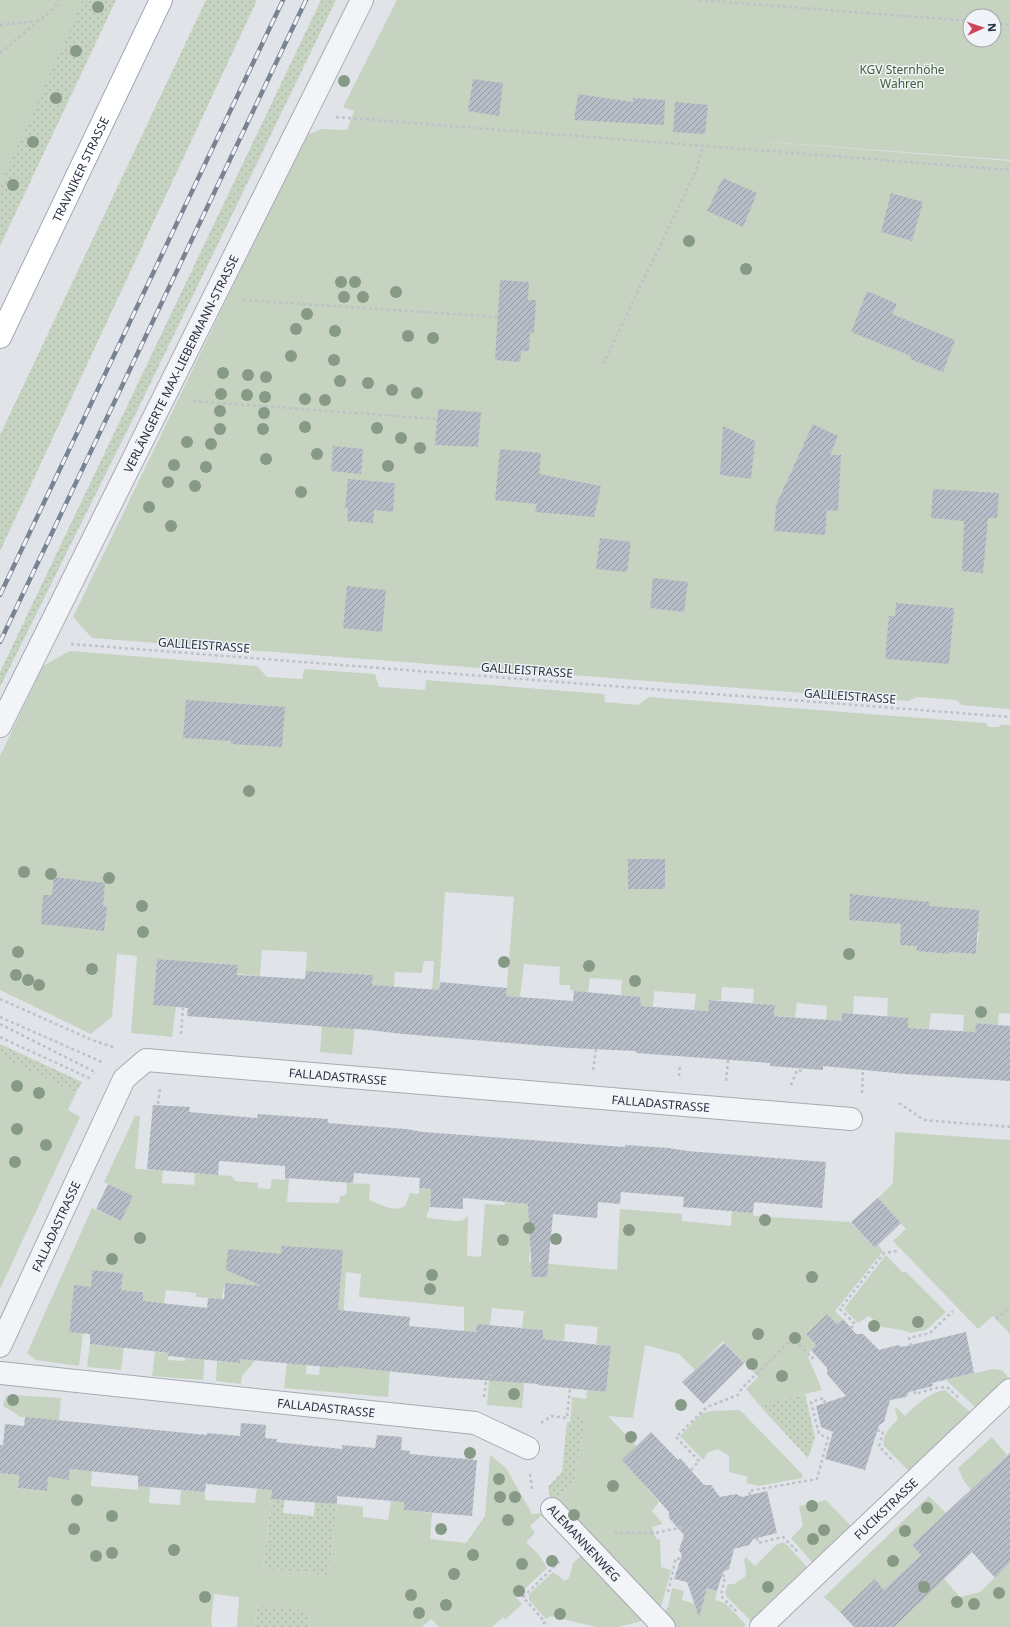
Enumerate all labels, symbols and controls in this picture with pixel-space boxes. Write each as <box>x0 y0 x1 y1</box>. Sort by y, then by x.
north arrow <box>962 8 1002 48</box>
text: N <box>985 23 1000 32</box>
park label: KGV Sternhöhe Wahren <box>859 61 945 92</box>
street label: TRAVNIKER STRASSE <box>48 114 113 225</box>
street label: VERLÄNGERTE MAX-LIEBERMANN-STRASSE <box>119 252 242 475</box>
street label: GALILEISTRASSE <box>158 633 250 657</box>
street label: GALILEISTRASSE <box>481 658 573 682</box>
street label: GALILEISTRASSE <box>804 684 896 708</box>
street label: FALLADASTRASSE <box>288 1063 388 1089</box>
street label: FALLADASTRASSE <box>611 1091 710 1116</box>
street label: FALLADASTRASSE <box>27 1178 84 1275</box>
street label: FALLADASTRASSE <box>276 1394 376 1421</box>
street label: FUCIKSTRASSE <box>850 1474 921 1543</box>
street label: ALEMANNENWEG <box>544 1501 624 1585</box>

